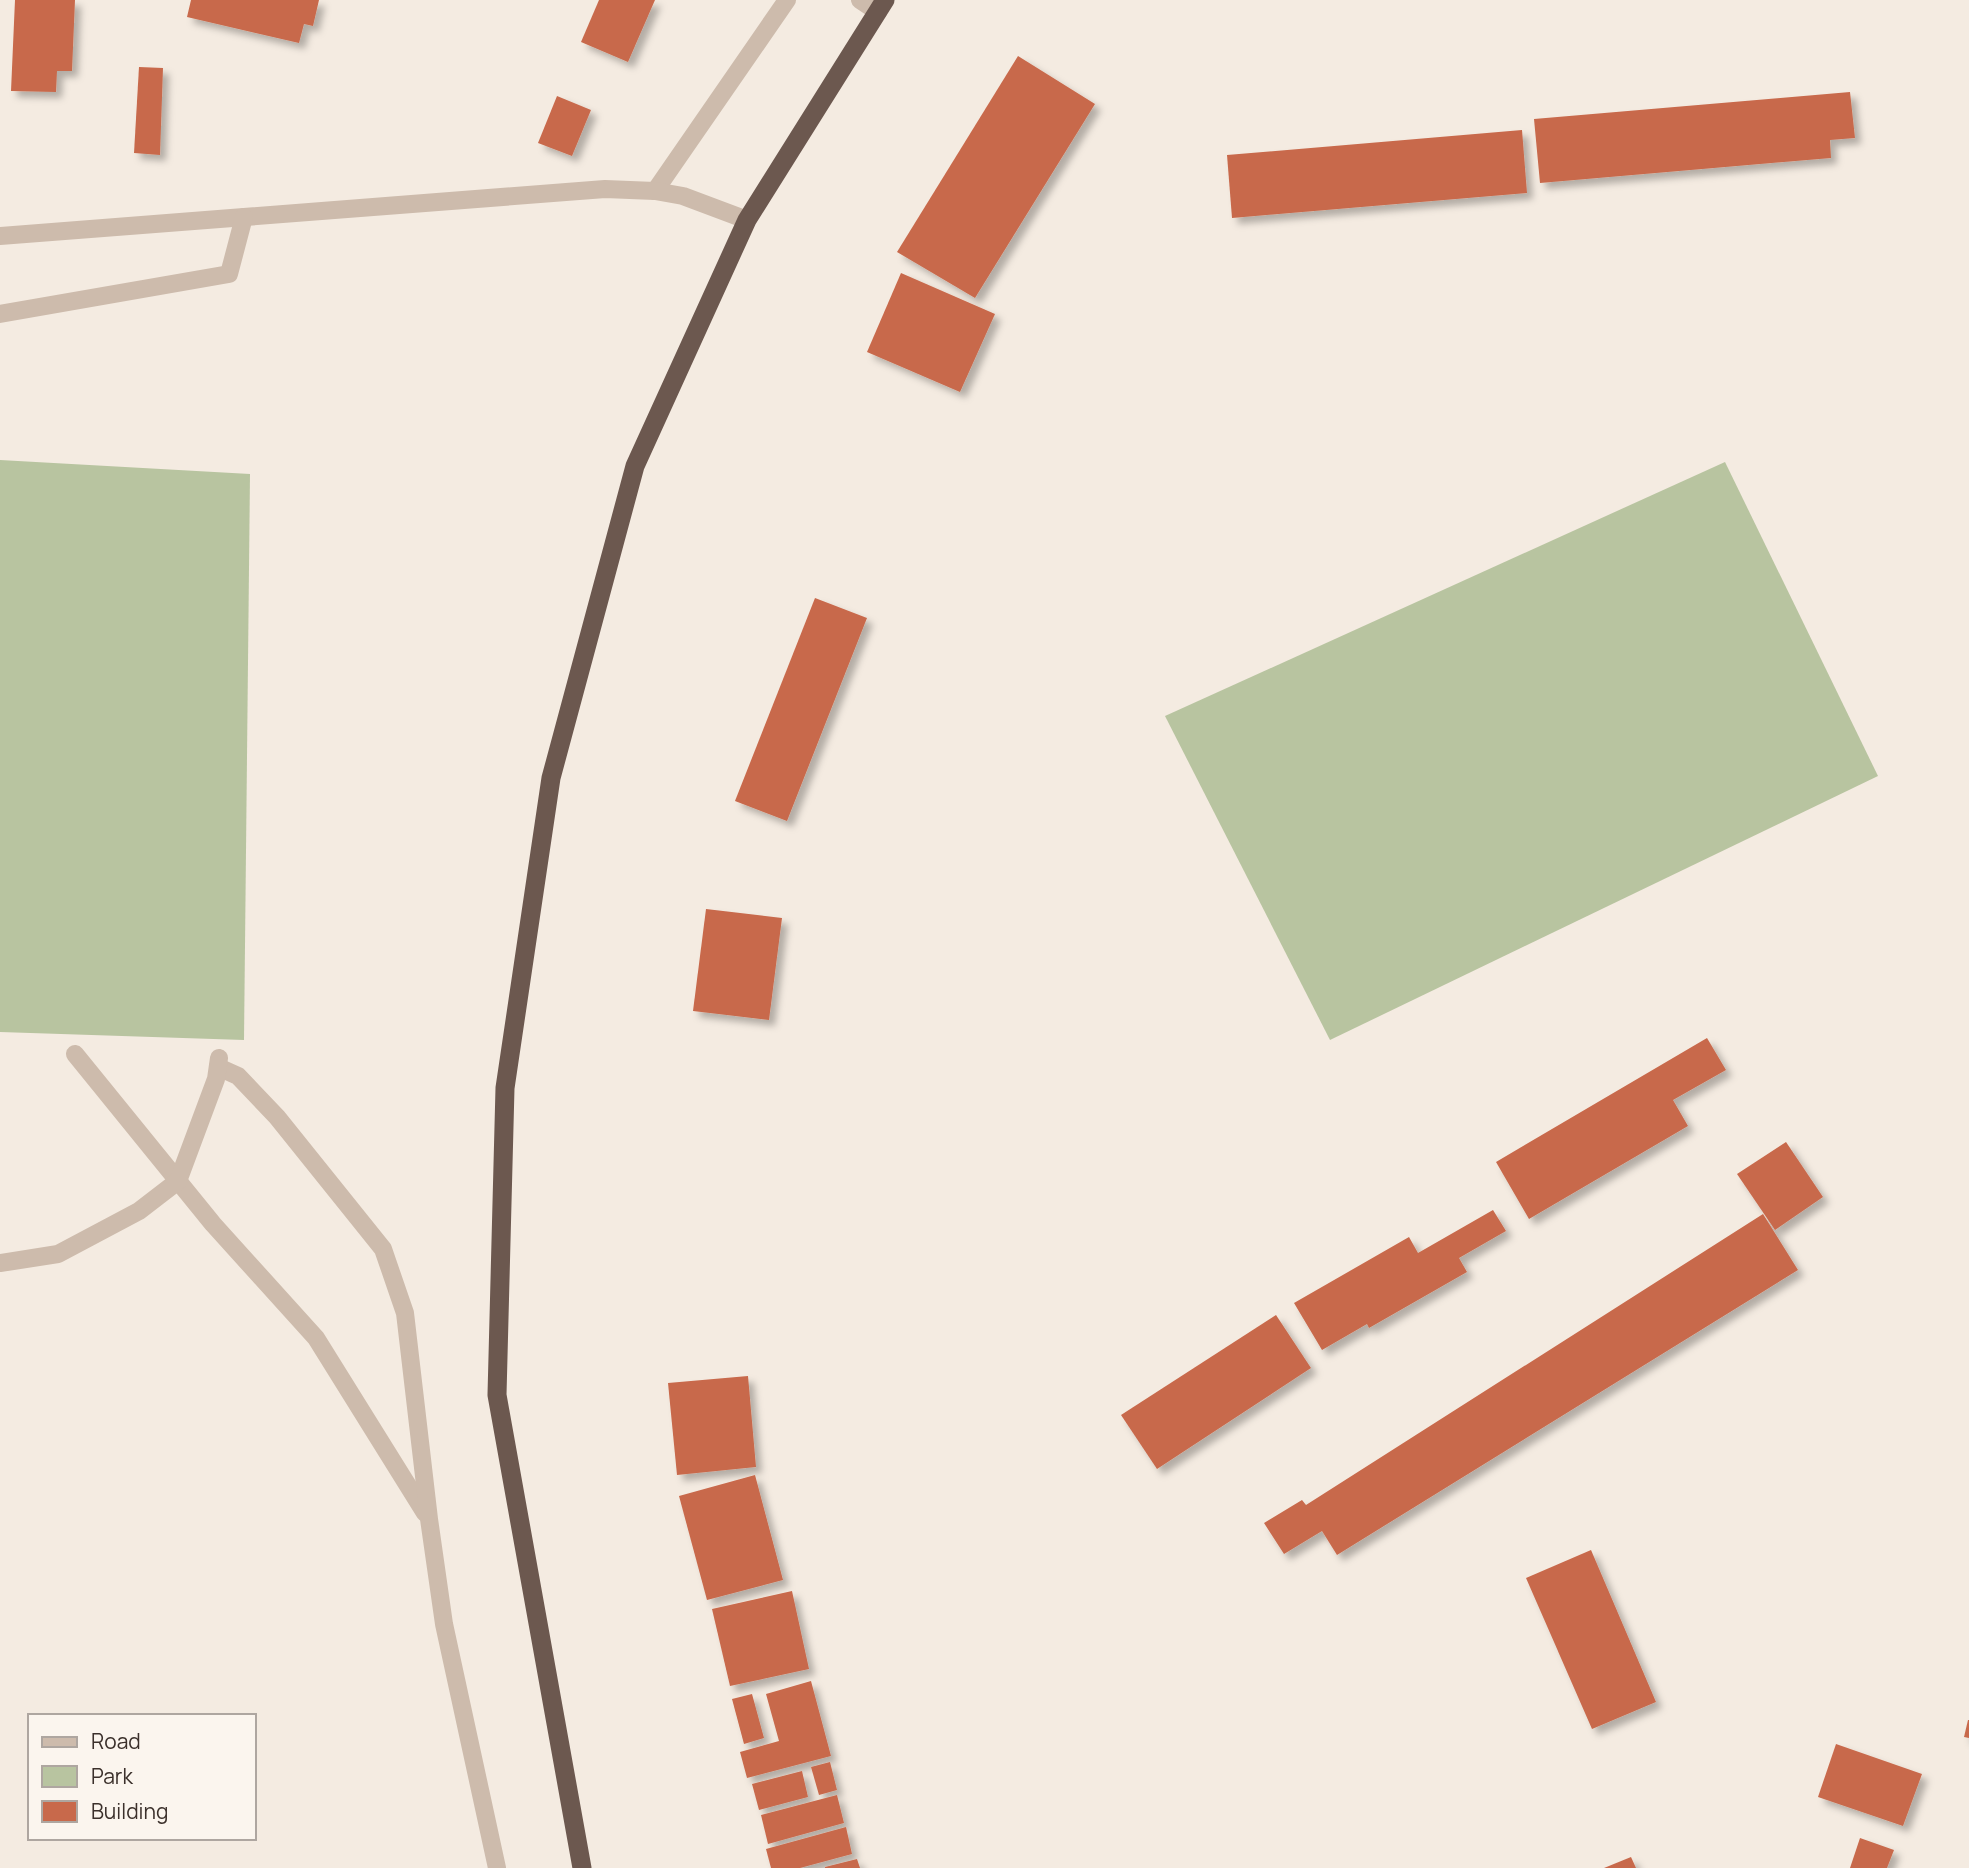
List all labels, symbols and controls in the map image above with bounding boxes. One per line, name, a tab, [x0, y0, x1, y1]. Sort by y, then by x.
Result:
legend	[28, 1714, 256, 1840]
text: Road	[91, 1727, 141, 1755]
text: Park	[91, 1762, 133, 1790]
text: Building	[91, 1797, 168, 1825]

